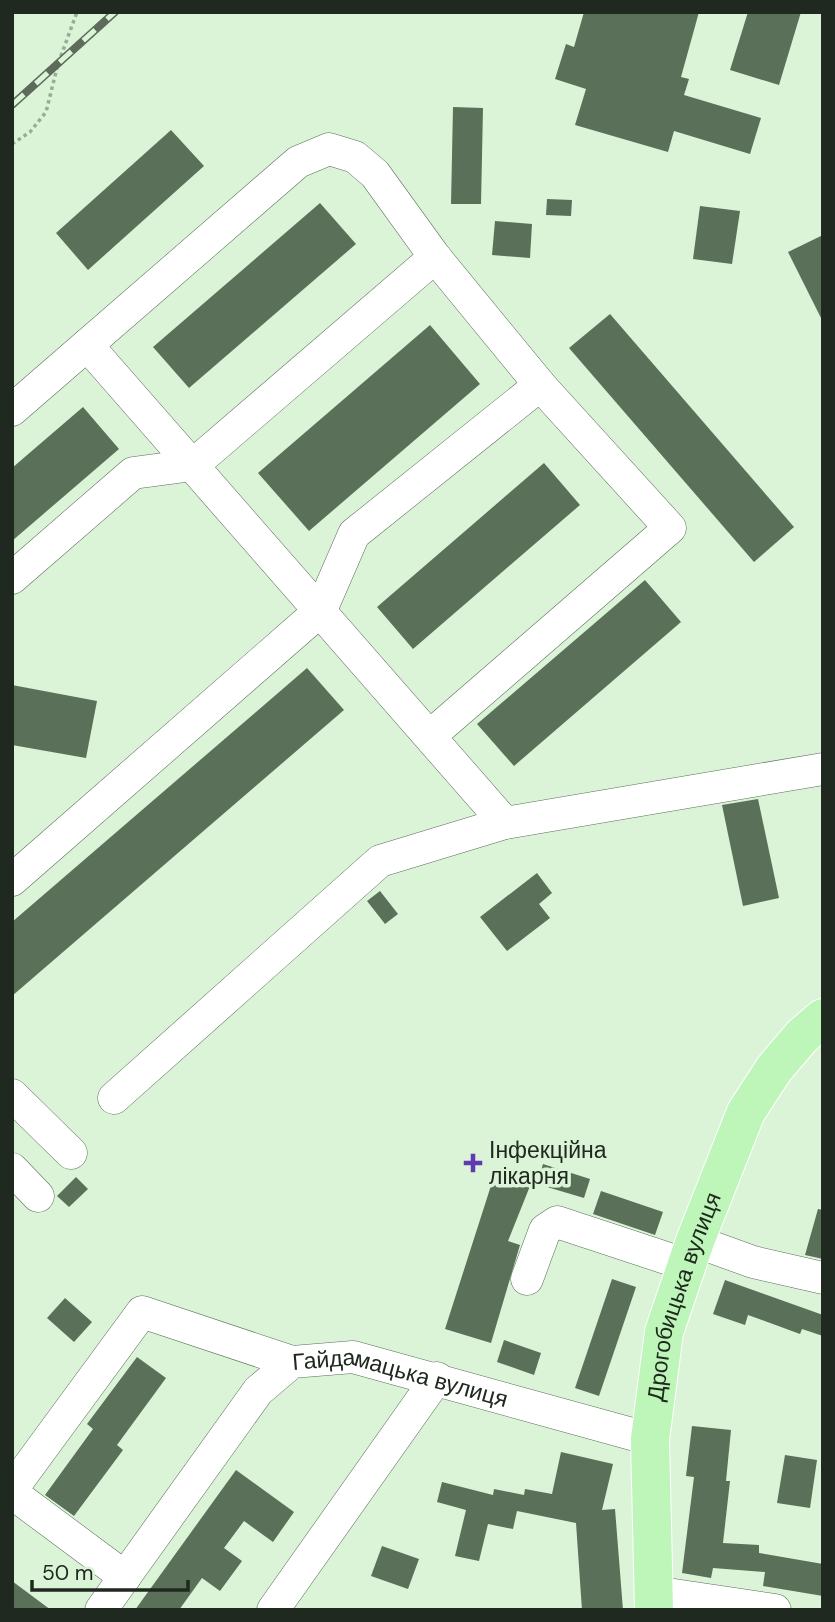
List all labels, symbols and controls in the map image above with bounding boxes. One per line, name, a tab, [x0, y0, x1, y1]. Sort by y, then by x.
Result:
place label: Інфекційна лікарня	[489, 1135, 607, 1191]
marker: Інфекційна лікарня	[463, 1153, 483, 1173]
street label: Дрогобицька вулиця	[640, 1188, 728, 1403]
street label: Гайдамацька вулиця	[291, 1342, 511, 1414]
scale bar	[32, 1548, 187, 1592]
text: 50 m	[42, 1559, 93, 1587]

